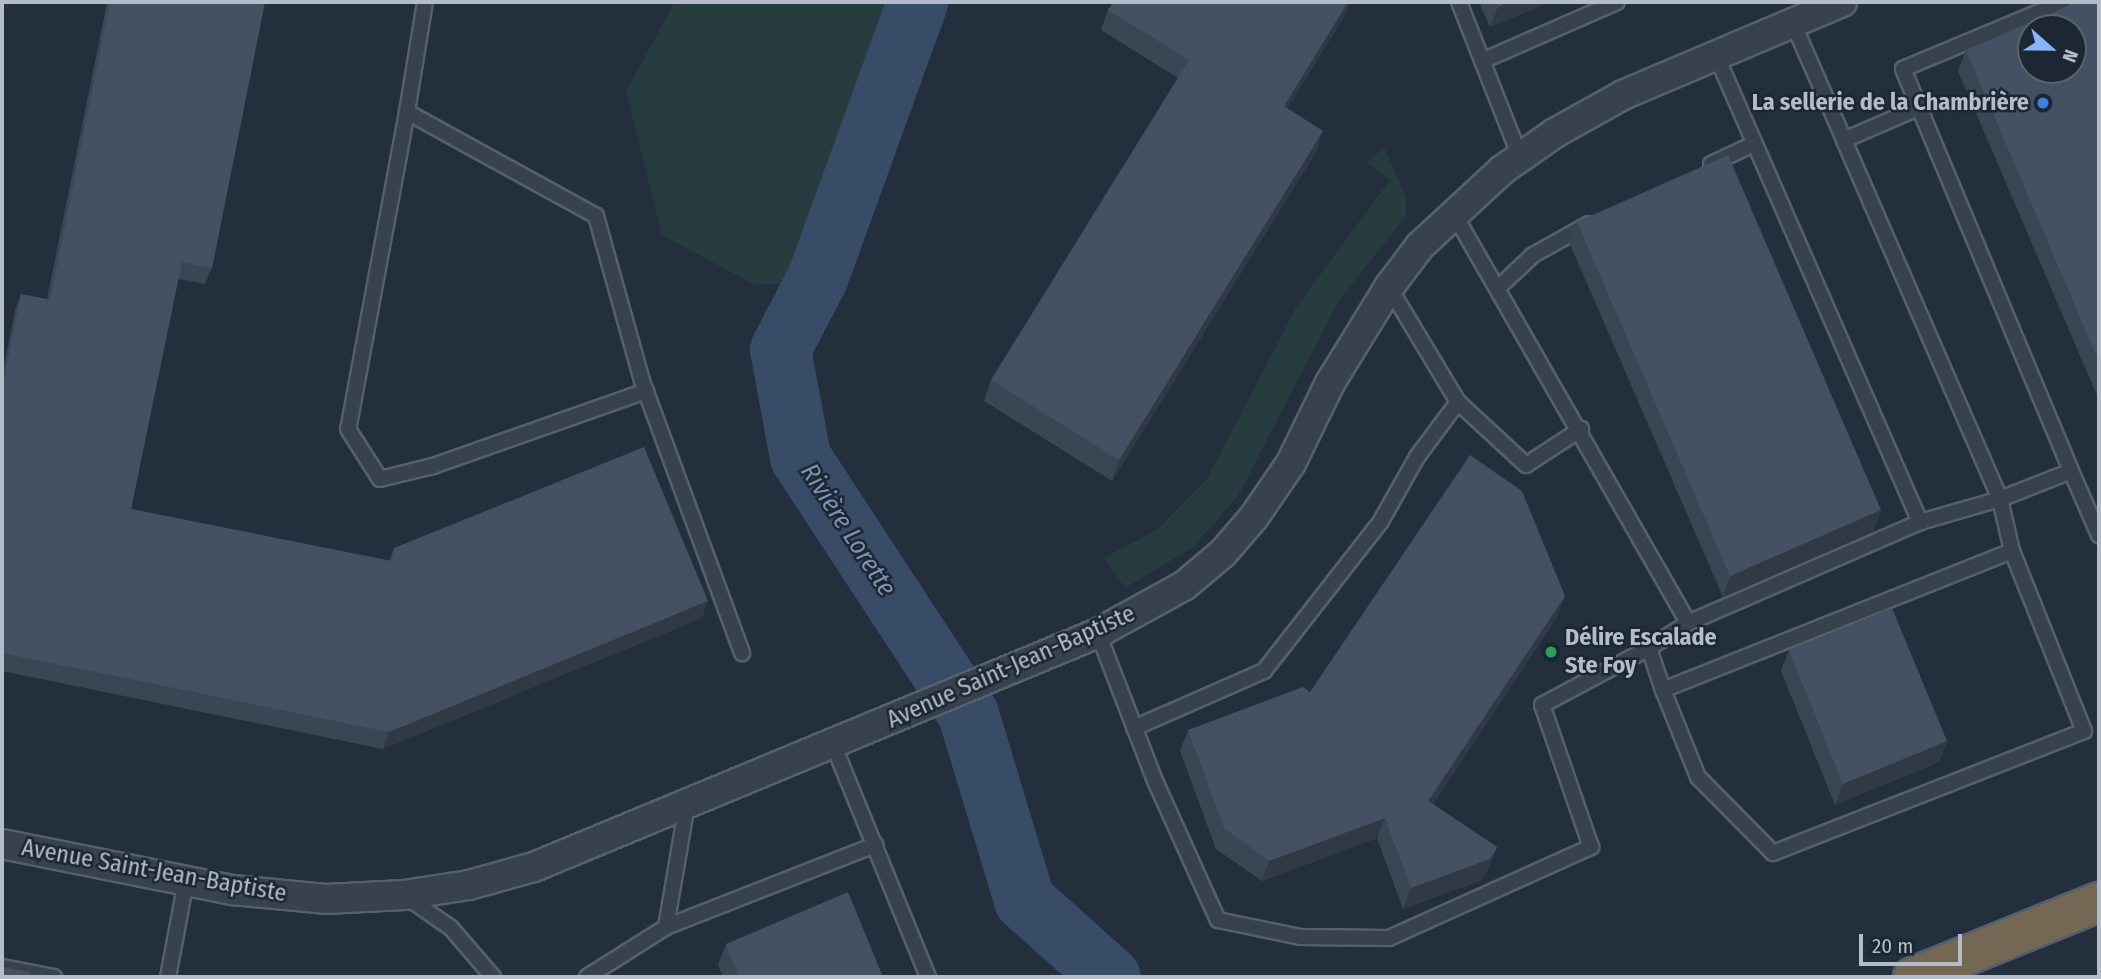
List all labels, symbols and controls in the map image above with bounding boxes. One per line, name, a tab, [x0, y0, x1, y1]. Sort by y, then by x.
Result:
north arrow	[2017, 14, 2087, 84]
text: N	[2057, 47, 2083, 65]
place label: La sellerie de la Chambrière	[1752, 89, 2029, 117]
marker: La sellerie de la Chambrière	[2035, 95, 2051, 111]
water label: Rivière Lorette	[794, 458, 902, 602]
street label: Avenue Saint-Jean-Baptiste	[883, 599, 1139, 735]
place label: Délire Escalade Ste Foy	[1565, 624, 1717, 680]
marker: Délire Escalade Ste Foy	[1543, 644, 1559, 660]
street label: Avenue Saint-Jean-Baptiste	[19, 834, 289, 908]
scale bar	[1863, 920, 1966, 964]
text: 20 m	[1872, 933, 1913, 959]

